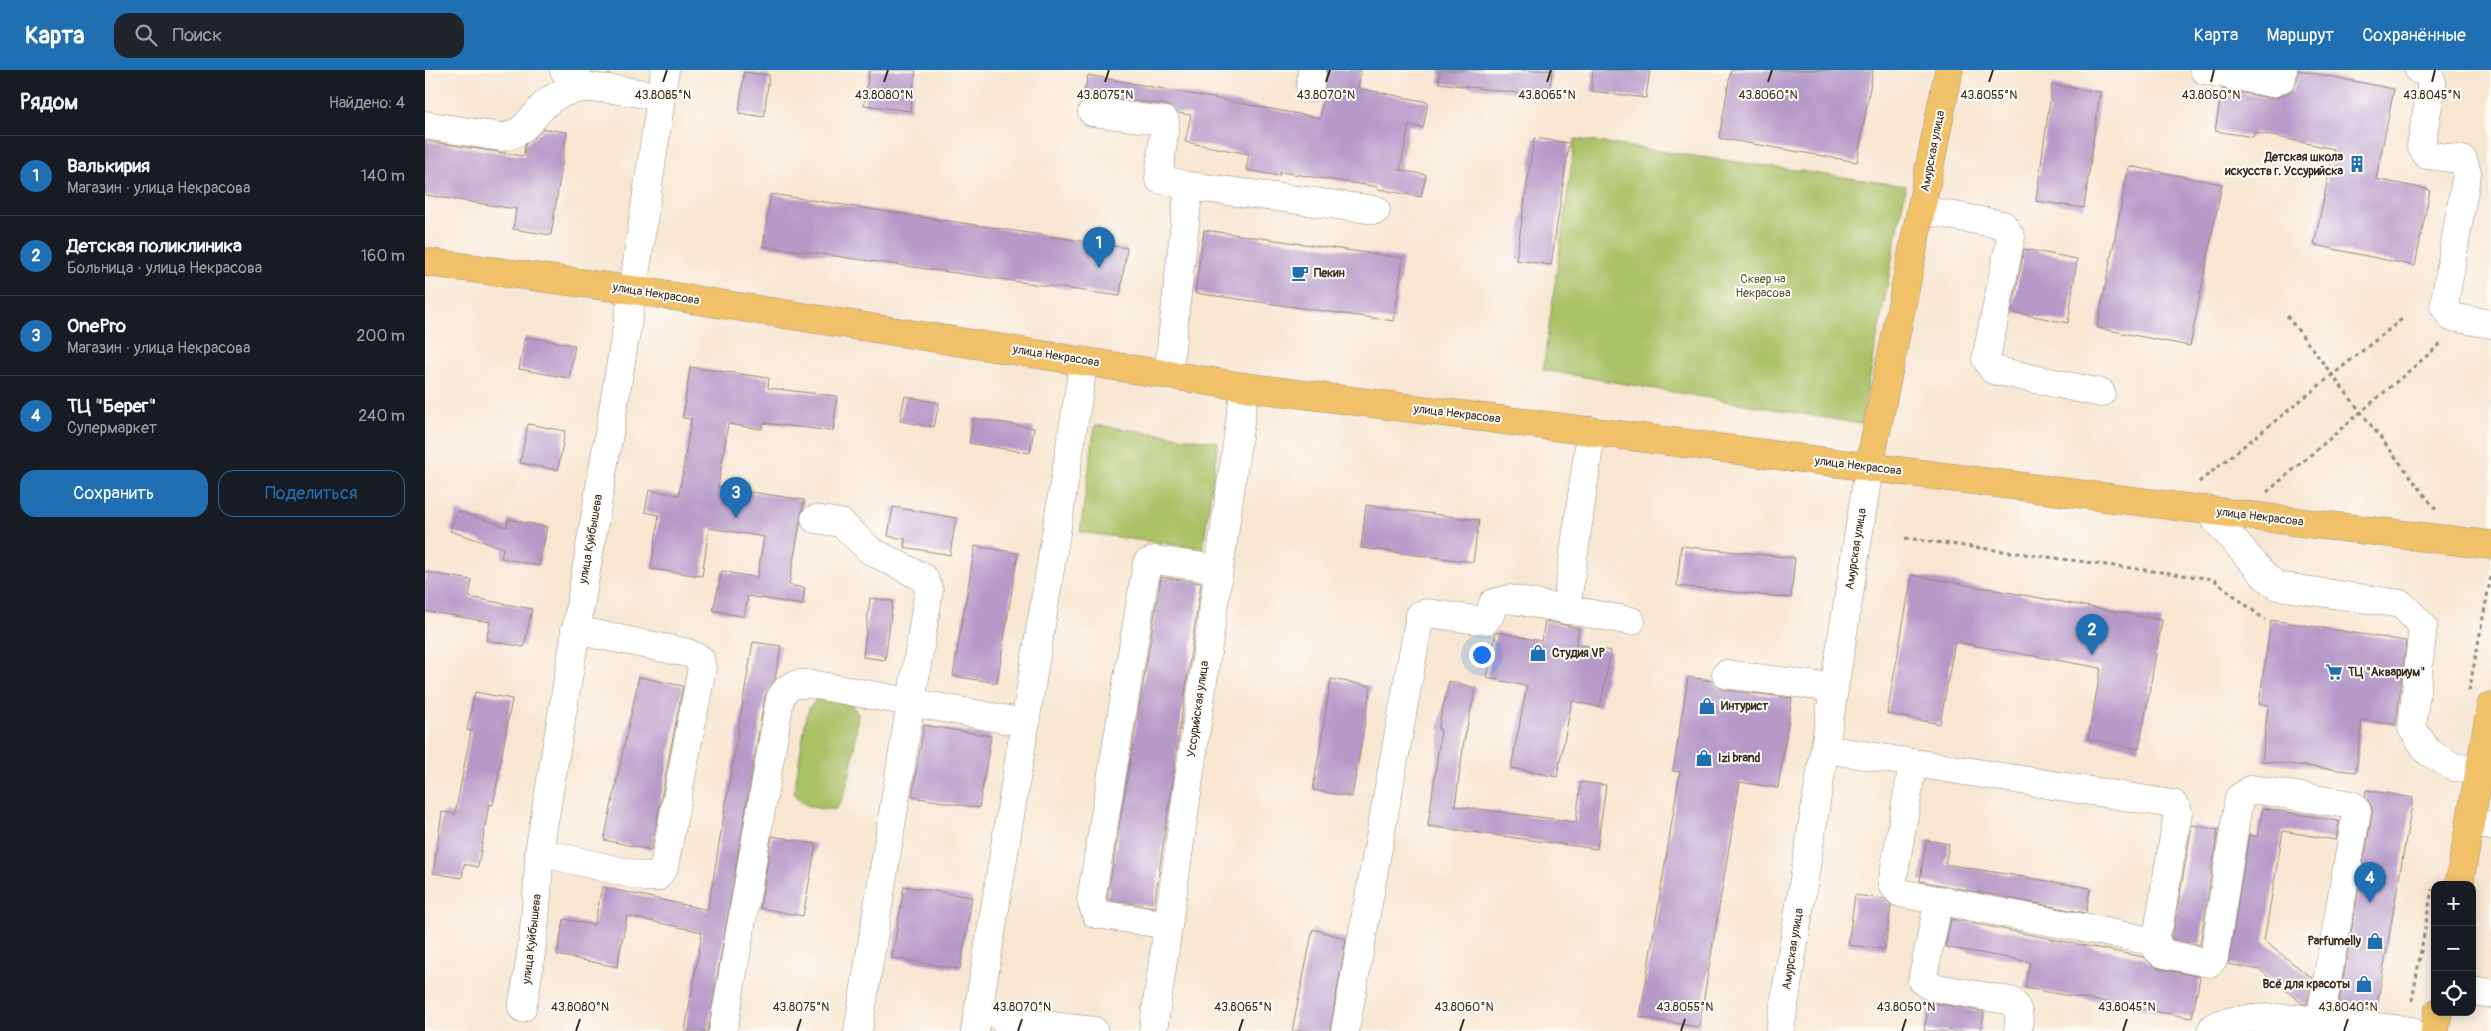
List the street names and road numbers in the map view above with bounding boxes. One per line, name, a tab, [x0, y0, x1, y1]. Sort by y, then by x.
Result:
street label: Амурская улица	[1918, 109, 1948, 193]
street label: улица Некрасова	[611, 280, 701, 308]
street label: улица Некрасова	[1011, 342, 1101, 370]
street label: улица Некрасова	[1412, 401, 1502, 427]
street label: улица Некрасова	[1813, 453, 1903, 479]
street label: улица Куйбышева	[576, 493, 606, 586]
street label: улица Некрасова	[2215, 504, 2305, 530]
street label: Амурская улица	[1842, 507, 1870, 591]
street label: Уссурийская улица	[1184, 659, 1212, 758]
street label: улица Куйбышева	[519, 893, 545, 986]
street label: Амурская улица	[1779, 907, 1807, 991]

